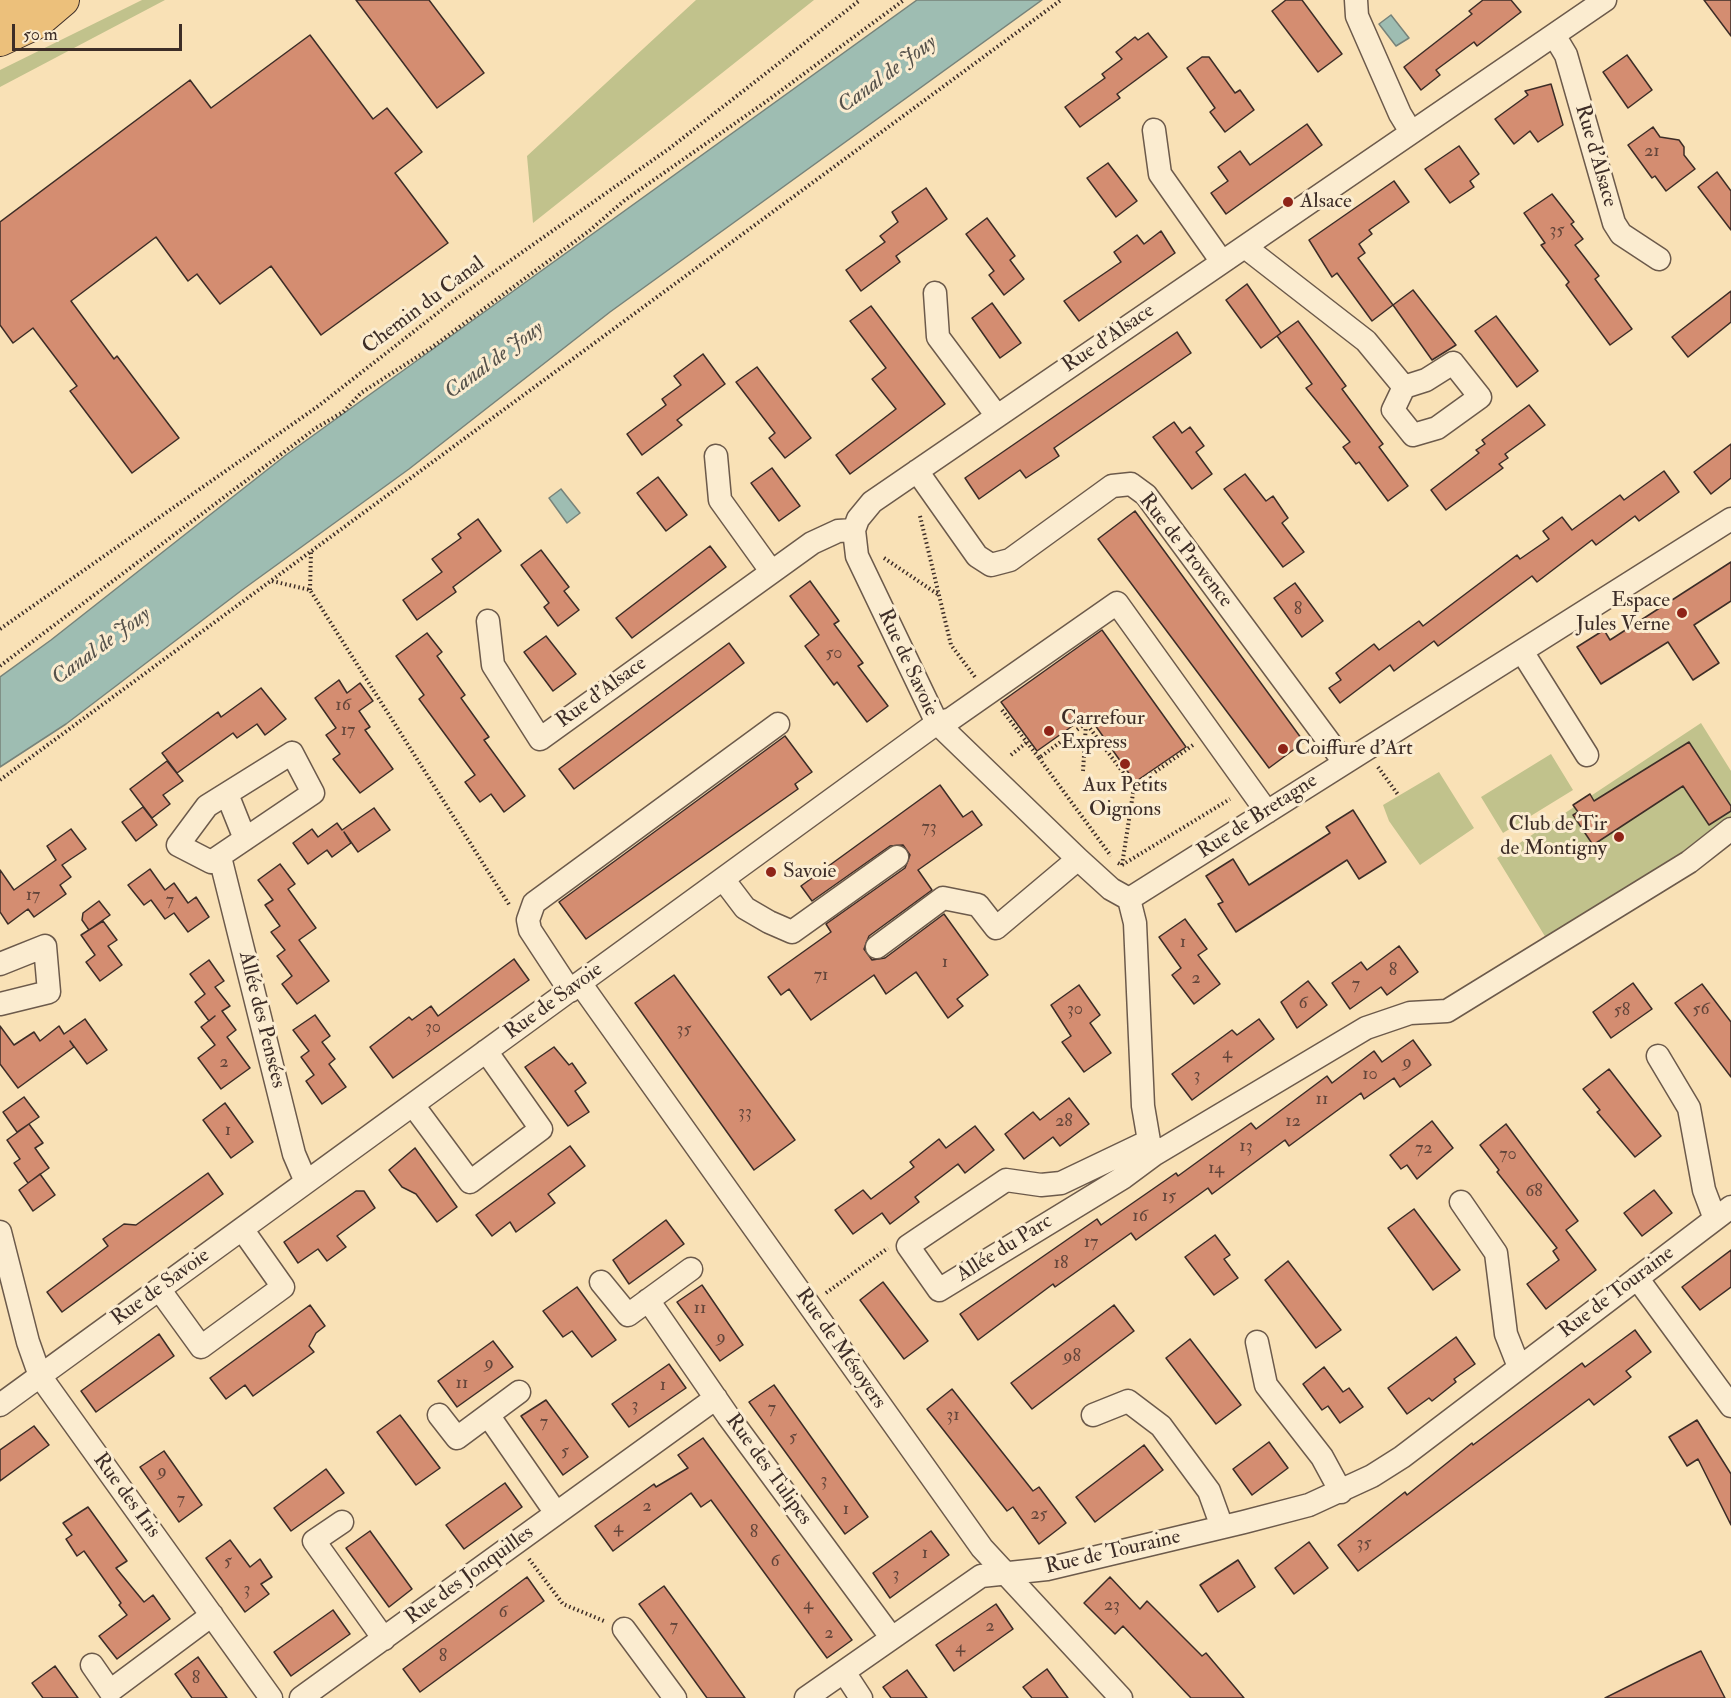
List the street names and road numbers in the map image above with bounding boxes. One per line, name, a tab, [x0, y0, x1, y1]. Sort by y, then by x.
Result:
street label: Rue d'Alsace	[1568, 102, 1622, 210]
street label: Chemin du Canal	[358, 252, 490, 360]
street label: Rue d'Alsace	[1058, 299, 1160, 379]
street label: Rue de Provence	[1133, 489, 1237, 613]
street label: Rue de Savoie	[871, 605, 943, 721]
street label: Rue d'Alsace	[552, 652, 652, 734]
street label: Rue de Bretagne	[1193, 769, 1323, 865]
street label: Allée des Pensées	[232, 949, 290, 1091]
street label: Rue de Savoie	[500, 958, 608, 1046]
street label: Allée du Parc	[952, 1210, 1058, 1288]
street label: Rue de Touraine	[1554, 1241, 1680, 1345]
street label: Rue de Savoie	[107, 1244, 215, 1332]
street label: Rue de Mésoyers	[789, 1284, 891, 1414]
street label: Rue des Tulipes	[719, 1409, 817, 1531]
street label: Rue des Iris	[87, 1449, 165, 1543]
street label: Rue des Jonquilles	[401, 1521, 539, 1631]
street label: Rue de Touraine	[1043, 1525, 1183, 1581]

